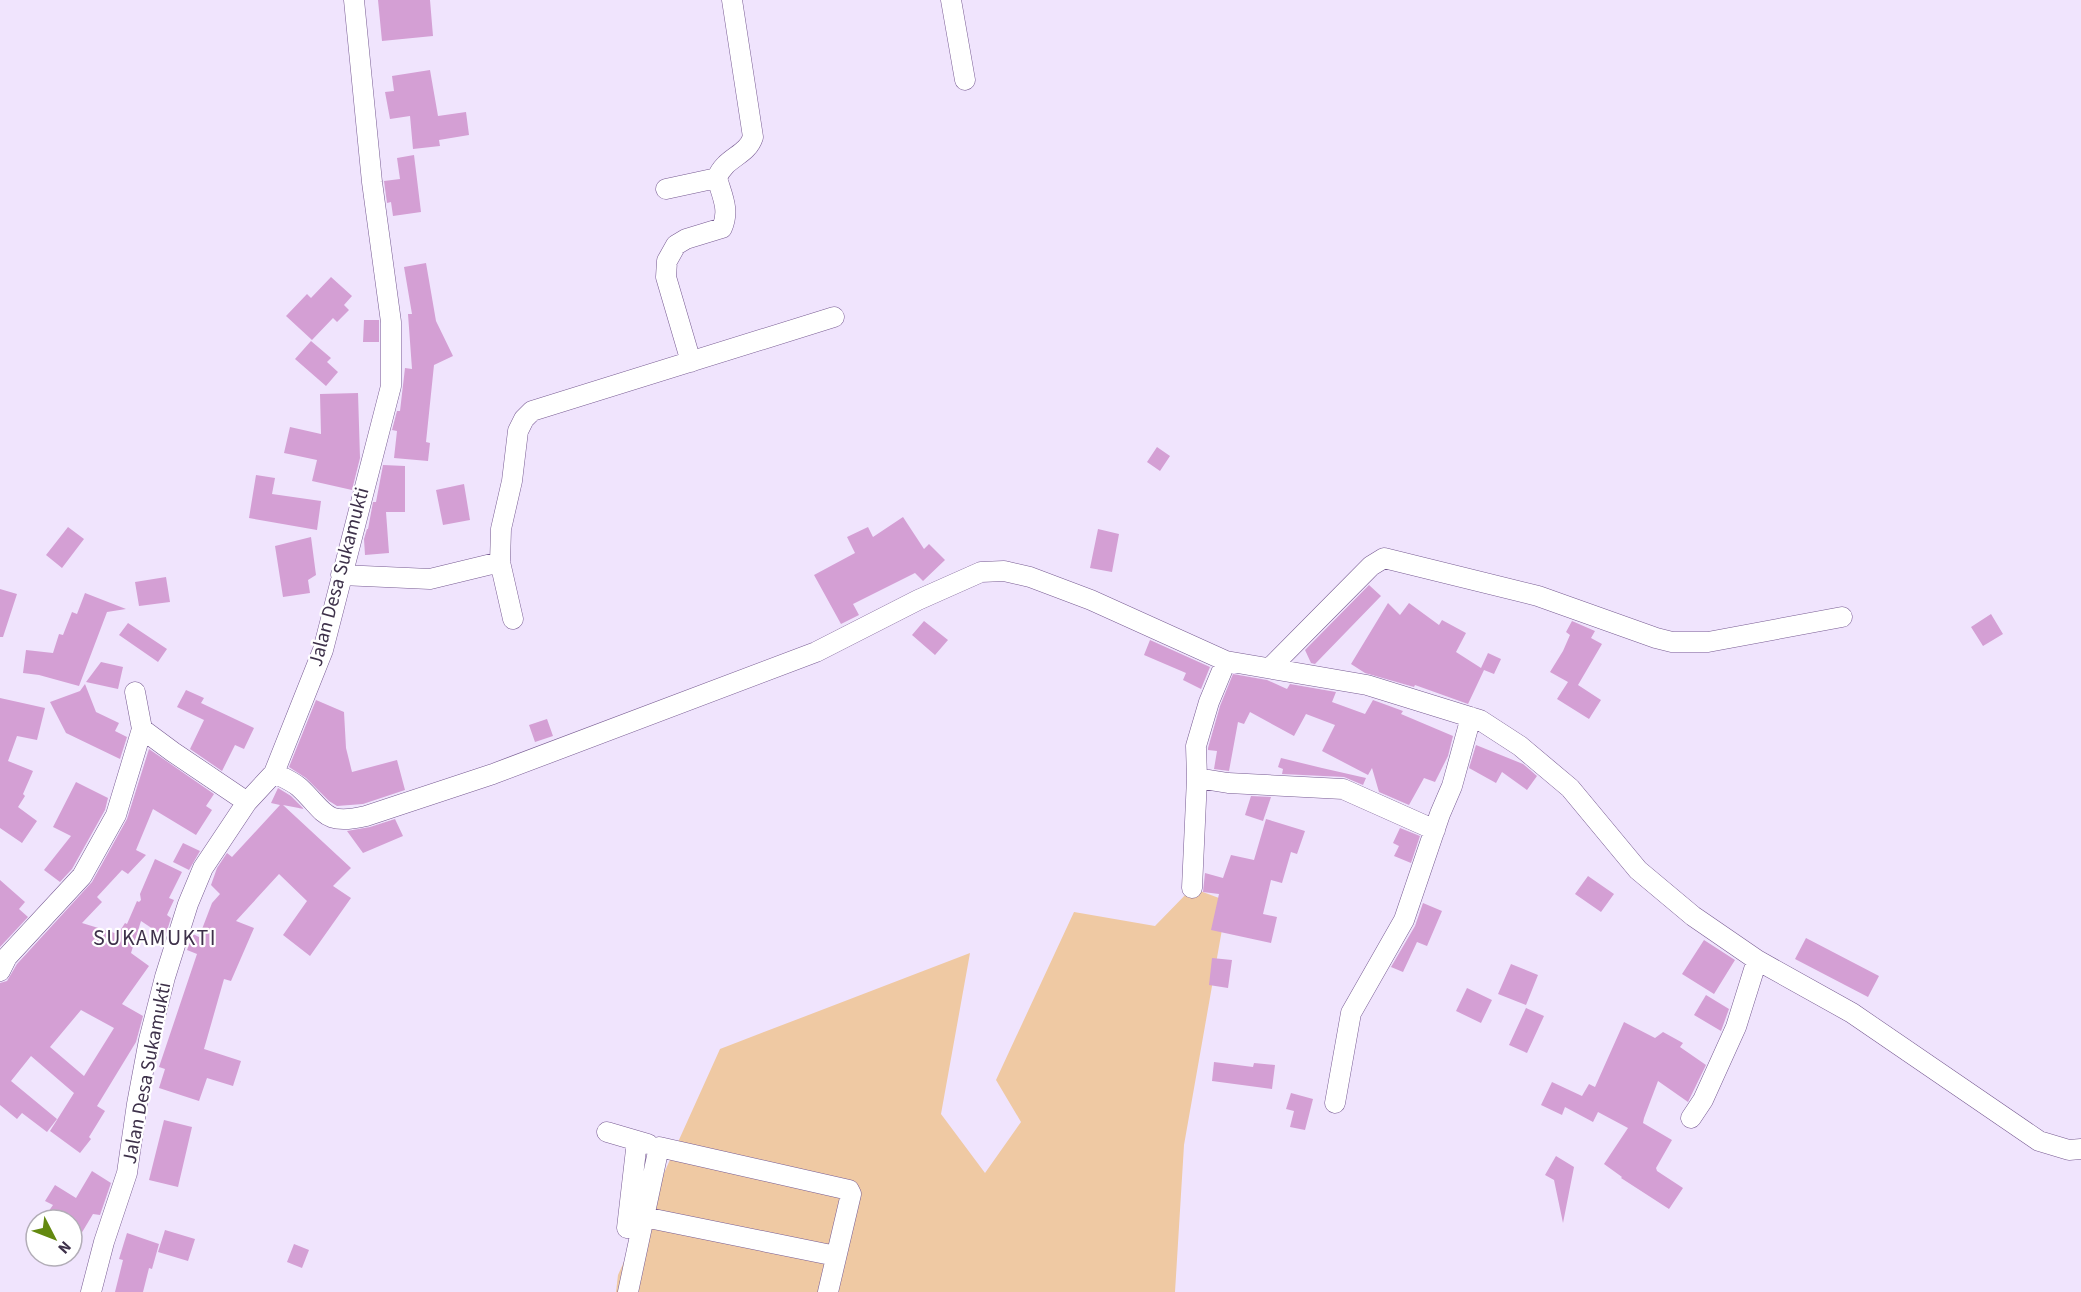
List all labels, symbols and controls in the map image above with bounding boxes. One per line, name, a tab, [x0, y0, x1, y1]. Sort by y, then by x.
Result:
street label: Jalan Desa Sukamukti	[302, 484, 376, 670]
district label: SUKAMUKTI	[93, 922, 217, 954]
street label: Jalan Desa Sukamukti	[116, 980, 178, 1166]
north arrow	[24, 1208, 84, 1268]
text: N	[53, 1236, 76, 1259]

